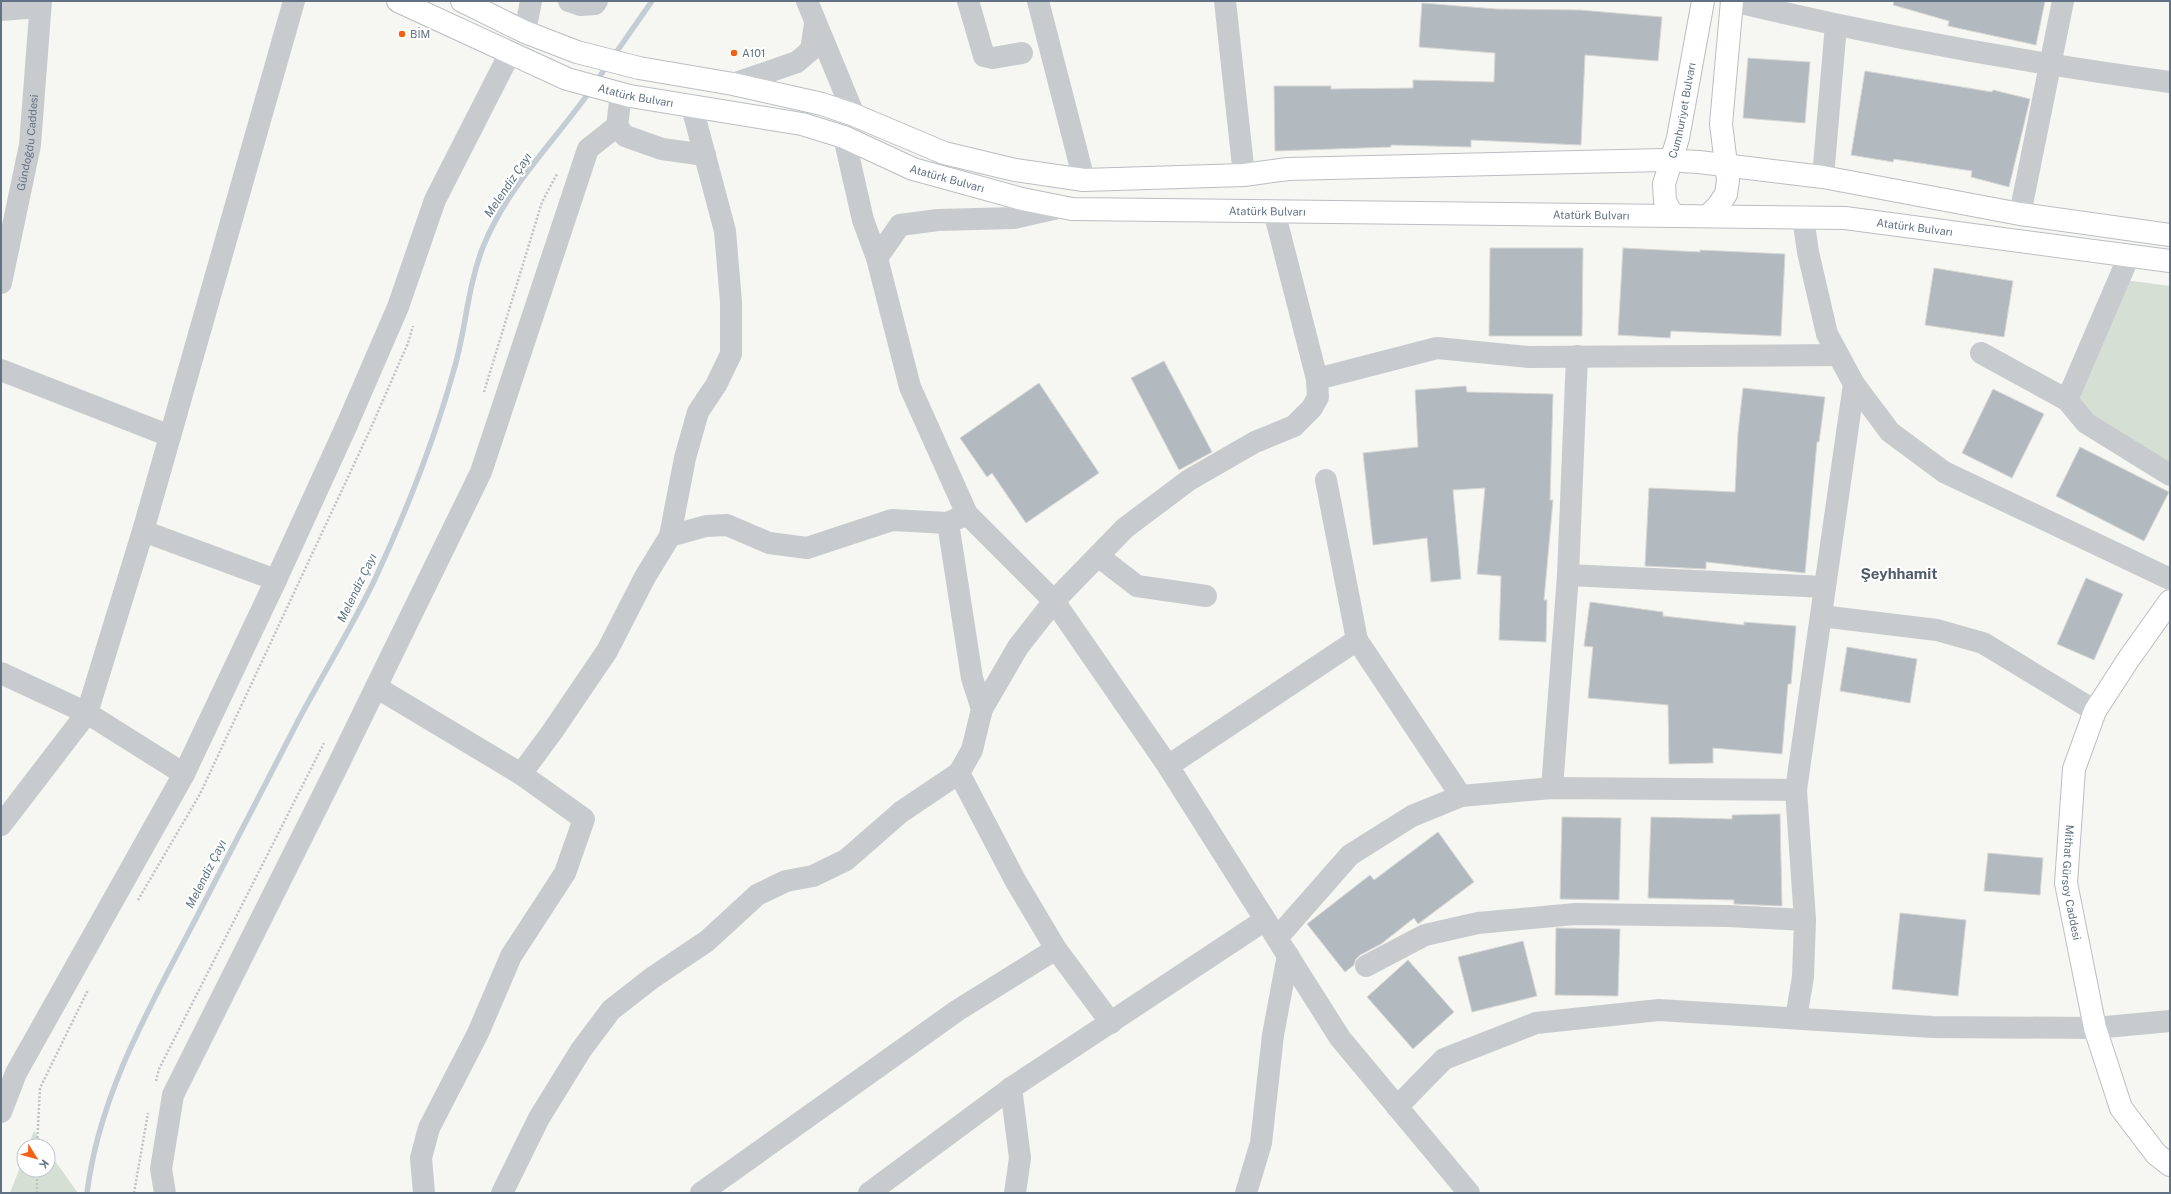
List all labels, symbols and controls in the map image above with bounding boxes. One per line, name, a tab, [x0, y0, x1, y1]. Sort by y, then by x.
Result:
place label: BİM	[410, 27, 430, 40]
marker: BİM	[397, 29, 407, 39]
place label: A101	[742, 47, 766, 59]
marker: A101	[729, 48, 739, 58]
street label: Cumhuriyet Bulvarı	[1666, 62, 1698, 160]
street label: Atatürk Bulvarı	[597, 82, 674, 109]
street label: Gündoğdu Caddesi	[15, 94, 40, 192]
water label: Melendiz Çayı	[481, 150, 535, 220]
street label: Atatürk Bulvarı	[908, 162, 986, 194]
street label: Atatürk Bulvarı	[1229, 205, 1306, 218]
street label: Atatürk Bulvarı	[1553, 209, 1630, 221]
street label: Atatürk Bulvarı	[1876, 216, 1953, 238]
water label: Melendiz Çayı	[334, 551, 380, 625]
district label: Şeyhhamit	[1860, 565, 1938, 582]
street label: Mithat Gürsoy Caddesi	[2060, 824, 2083, 941]
water label: Melendiz Çayı	[183, 837, 229, 910]
north arrow	[16, 1138, 56, 1178]
text: K	[37, 1157, 51, 1171]

